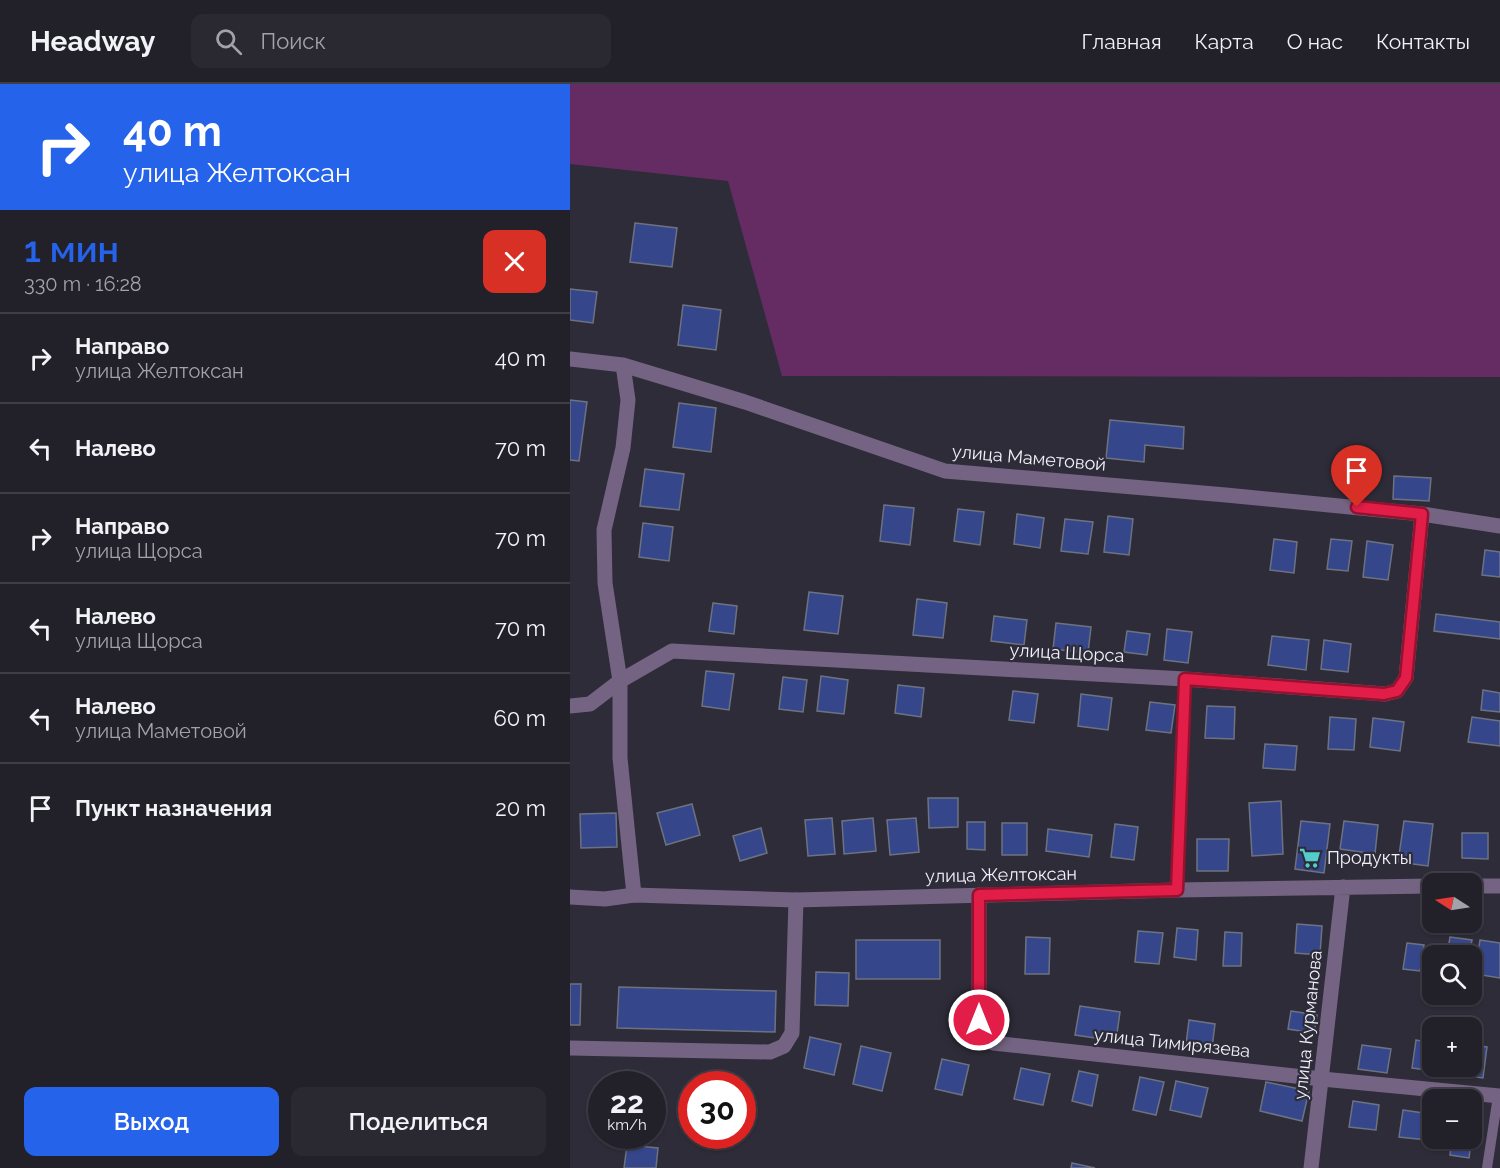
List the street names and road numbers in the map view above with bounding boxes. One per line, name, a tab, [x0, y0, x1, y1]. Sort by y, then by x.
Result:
street label: улица Маметовой	[951, 440, 1107, 475]
street label: улица Щорса	[1009, 639, 1125, 666]
street label: улица Желтоксан	[925, 863, 1077, 886]
street label: улица Курманова	[1289, 949, 1326, 1101]
street label: улица Тимирязева	[1093, 1024, 1251, 1061]

